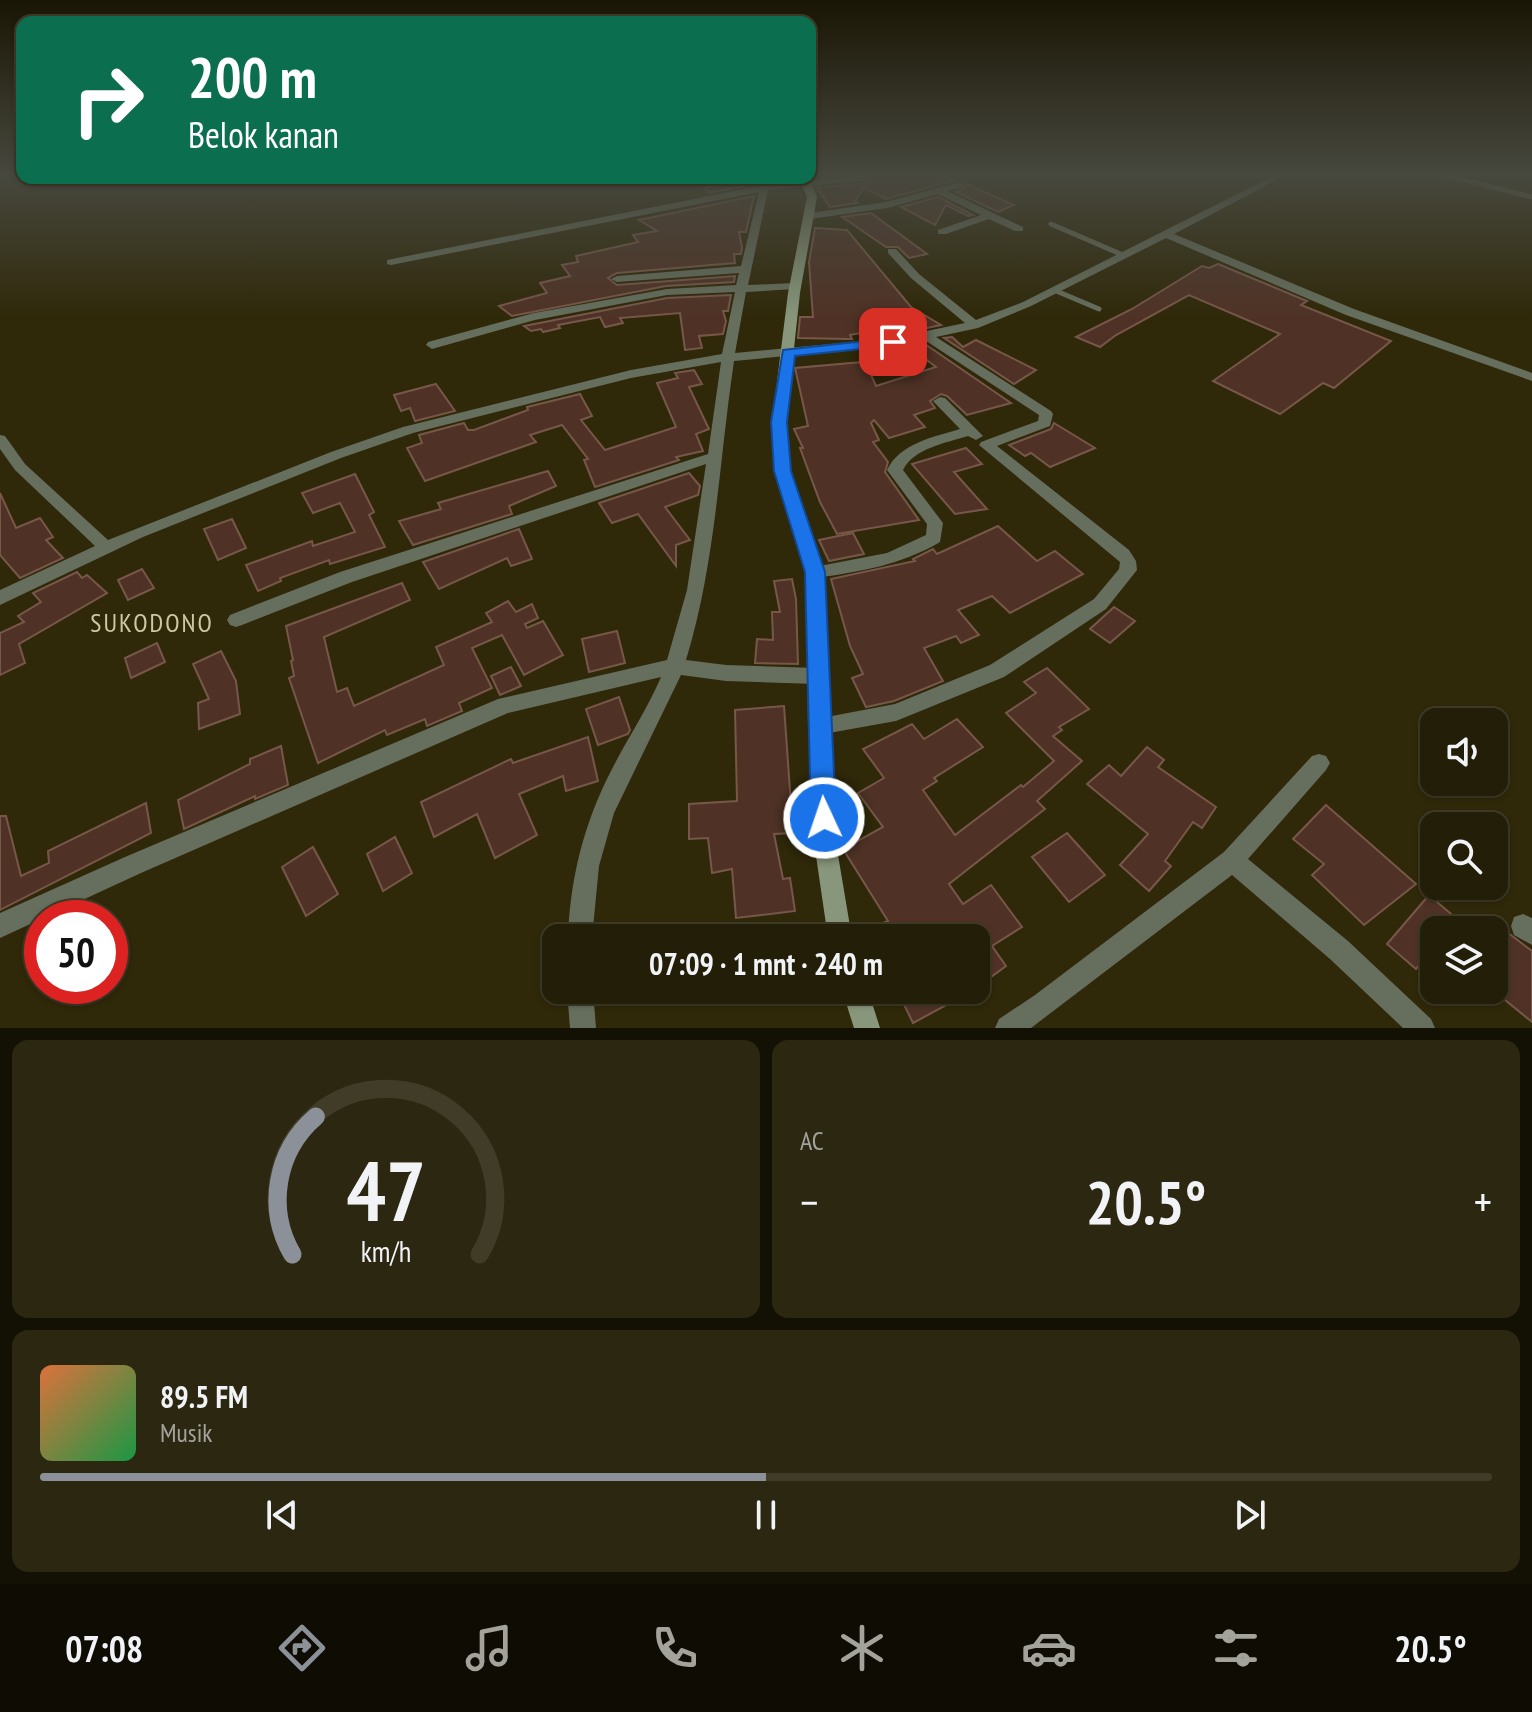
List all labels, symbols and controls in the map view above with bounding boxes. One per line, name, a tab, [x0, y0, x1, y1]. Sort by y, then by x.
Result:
text: 200 m	[188, 41, 317, 113]
icon: right	[56, 48, 160, 152]
text: Belok kanan	[188, 111, 339, 158]
pin	[859, 308, 927, 376]
icon: arrive	[871, 320, 915, 364]
district label: SUKODONO	[90, 606, 214, 639]
map controls	[1420, 708, 1508, 1004]
button: sound	[1420, 708, 1508, 796]
position arrow	[782, 776, 866, 860]
button: search	[1420, 812, 1508, 900]
speed limit sign: 50	[24, 900, 128, 1004]
button: layers	[1420, 916, 1508, 1004]
text: 07:09 · 1 mnt · 240 m	[649, 944, 883, 983]
text: AC	[800, 1124, 824, 1157]
text: 47	[346, 1136, 426, 1244]
text: 20.5°	[1086, 1163, 1206, 1241]
text: −	[800, 1173, 818, 1230]
text: +	[1474, 1173, 1492, 1230]
text: km/h	[361, 1233, 411, 1270]
text: 89.5 FM	[160, 1377, 248, 1416]
text: Musik	[160, 1416, 212, 1449]
icon: previous	[260, 1493, 304, 1537]
icon: pause	[744, 1493, 788, 1537]
icon: next	[1228, 1493, 1272, 1537]
icon: directions	[274, 1620, 330, 1676]
icon: music	[461, 1620, 517, 1676]
icon: phone	[647, 1620, 703, 1676]
icon: climate	[834, 1620, 890, 1676]
icon: car	[1021, 1620, 1077, 1676]
icon: filters	[1208, 1620, 1264, 1676]
text: 07:08	[65, 1625, 143, 1672]
text: 20.5°	[1394, 1625, 1467, 1672]

